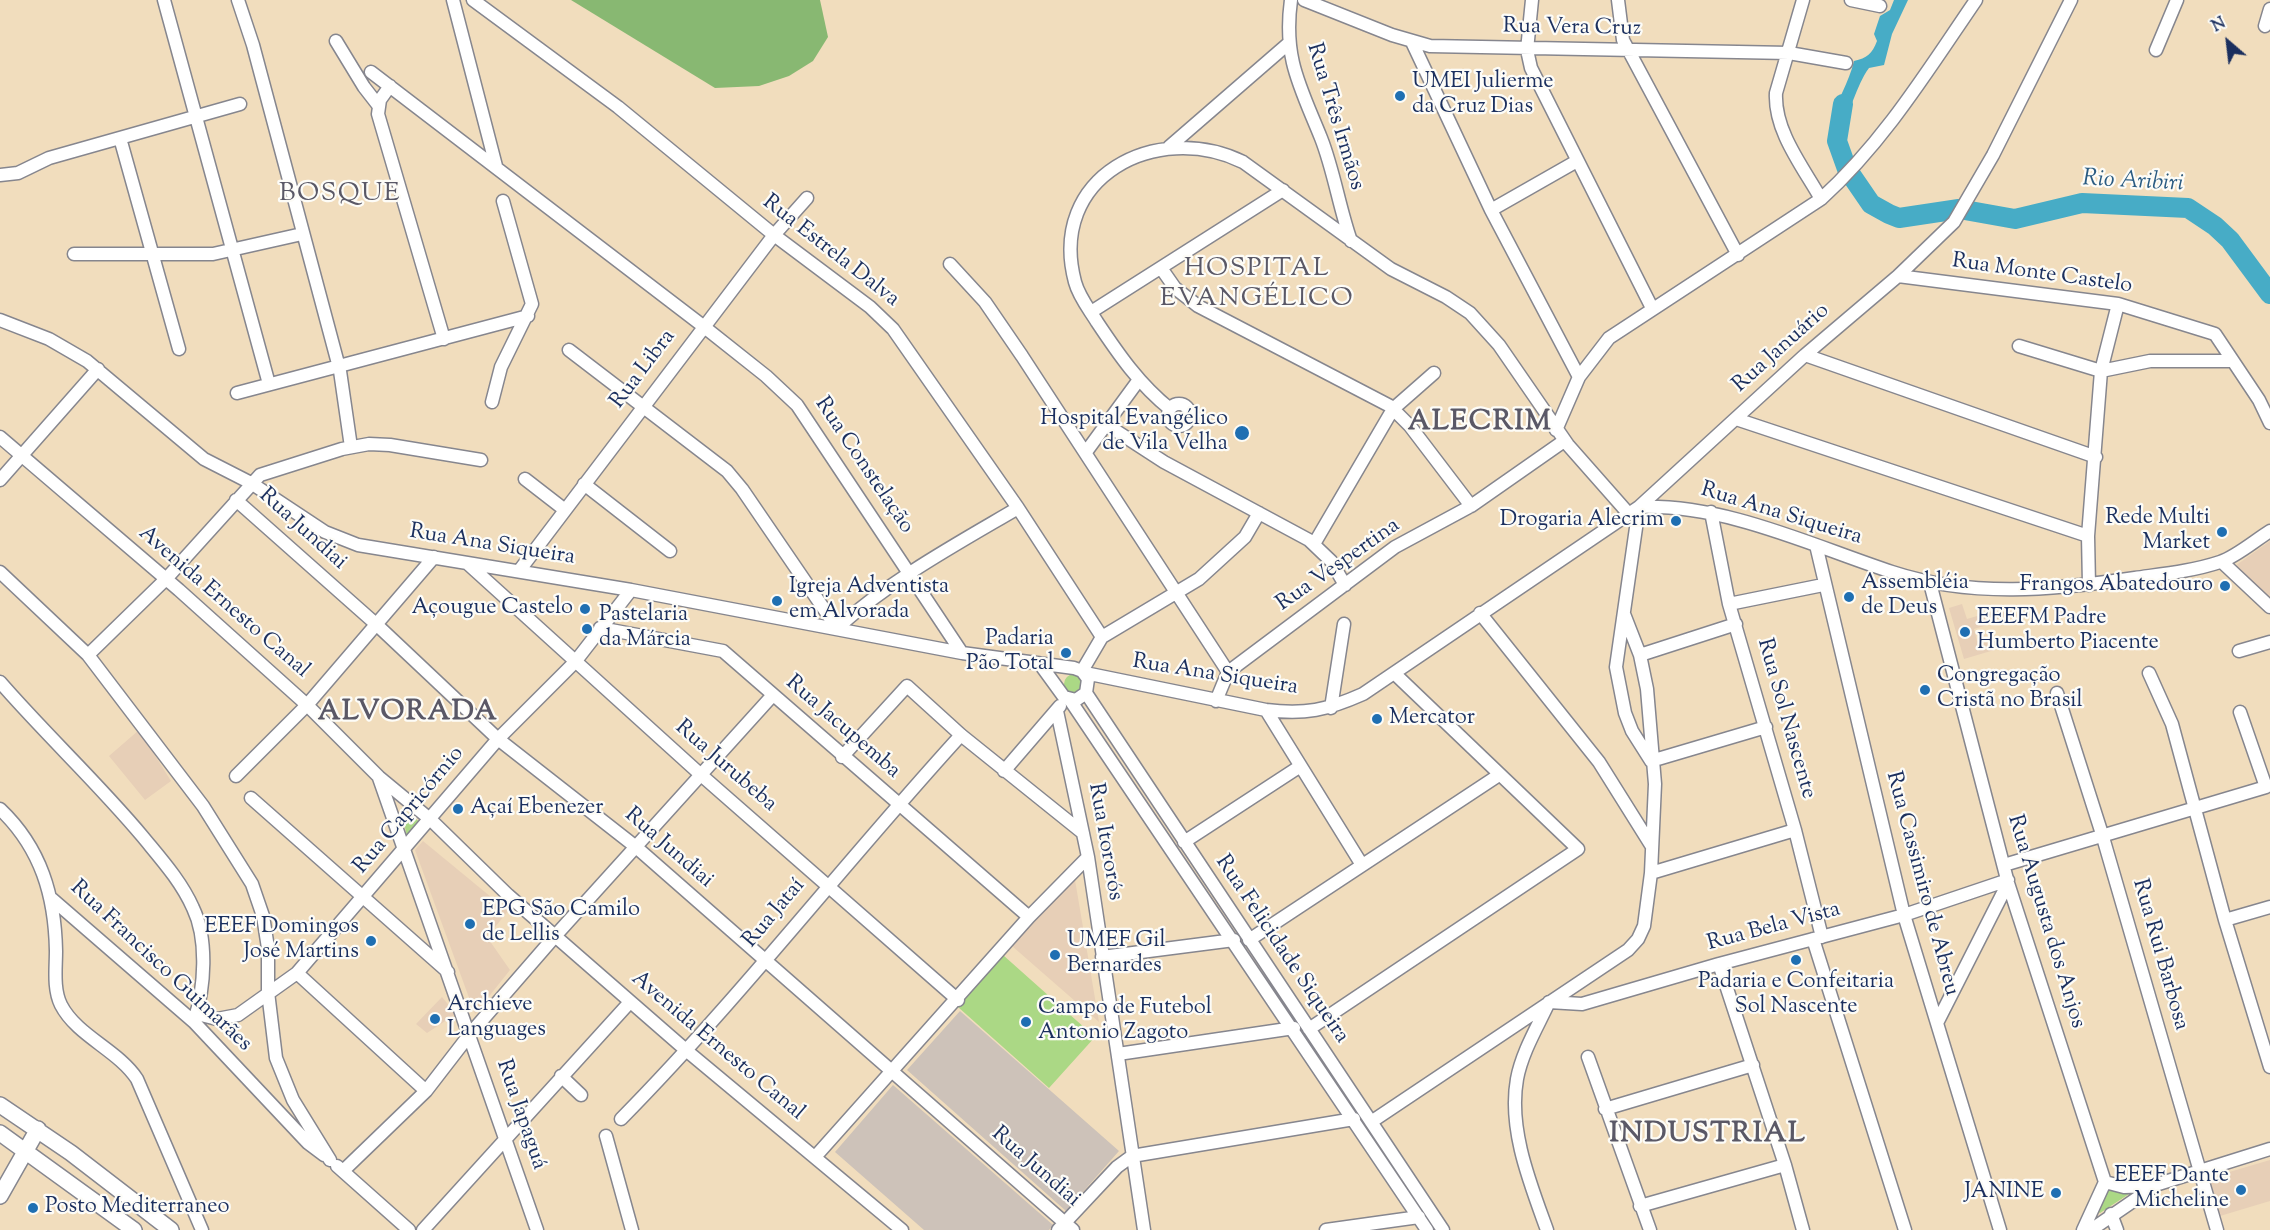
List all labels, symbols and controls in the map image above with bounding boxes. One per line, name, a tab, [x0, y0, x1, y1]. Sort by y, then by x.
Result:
north arrow	[2198, 12, 2258, 72]
text: N	[2208, 13, 2230, 39]
street label: Rua Vera Cruz	[1503, 15, 1641, 43]
street label: Rua Três Irmãos	[1299, 40, 1369, 194]
place label: UMEI Julierme da Cruz Dias	[1412, 70, 1553, 122]
marker: UMEI Julierme da Cruz Dias	[1393, 89, 1407, 103]
water label: Rio Aribiri	[2082, 166, 2184, 200]
district label: BOSQUE	[279, 180, 401, 212]
street label: Rua Estrela Dalva	[756, 190, 904, 314]
street label: Rua Monte Castelo	[1950, 249, 2134, 301]
district label: HOSPITAL EVANGÉLICO	[1160, 255, 1354, 316]
street label: Rua Januário	[1728, 299, 1836, 399]
street label: Rua Libra	[606, 325, 682, 415]
street label: Rua Constelação	[808, 393, 918, 539]
place label: Hospital Evangélico de Vila Velha	[1040, 407, 1228, 458]
district label: ALECRIM	[1408, 407, 1552, 441]
marker: Hospital Evangélico de Vila Velha	[1233, 424, 1251, 442]
street label: Rua Ana Siqueira	[1697, 478, 1865, 552]
street label: Rua Jundiai	[252, 484, 352, 576]
place label: Rede Multi Market	[2105, 506, 2210, 558]
place label: Drogaria Alecrim	[1500, 508, 1664, 534]
street label: Rua Vespertina	[1272, 514, 1406, 618]
marker: Drogaria Alecrim	[1669, 514, 1683, 528]
street label: Rua Ana Siqueira	[407, 520, 577, 572]
street label: Avenida Ernesto Canal	[132, 521, 314, 685]
marker: Rede Multi Market	[2215, 525, 2229, 539]
place label: Assembléia de Deus	[1861, 571, 1969, 622]
place label: Frangos Abatedouro	[2019, 573, 2213, 599]
place label: Igreja Adventista em Alvorada	[789, 575, 949, 626]
marker: Frangos Abatedouro	[2218, 579, 2232, 593]
marker: Assembléia de Deus	[1842, 590, 1856, 604]
marker: Igreja Adventista em Alvorada	[770, 594, 784, 608]
place label: Açougue Castelo	[411, 596, 573, 622]
marker: Açougue Castelo	[578, 602, 592, 616]
place label: Pastelaria da Márcia	[599, 603, 691, 654]
place label: EEEFM Padre Humberto Piacente	[1977, 606, 2159, 658]
marker: Pastelaria da Márcia	[580, 622, 594, 636]
marker: EEEFM Padre Humberto Piacente	[1958, 625, 1972, 639]
place label: Padaria Pão Total	[966, 627, 1054, 678]
street label: Rua Sol Nascente	[1750, 636, 1820, 802]
marker: Padaria Pão Total	[1059, 646, 1073, 660]
street label: Rua Ana Siqueira	[1130, 650, 1300, 702]
place label: Congregação Cristã no Brasil	[1937, 664, 2083, 716]
street label: Rua Jacupemba	[779, 671, 905, 785]
marker: Congregação Cristã no Brasil	[1918, 683, 1932, 697]
district label: ALVORADA	[318, 697, 498, 731]
place label: Mercator	[1389, 706, 1475, 732]
marker: Mercator	[1370, 712, 1384, 726]
street label: Rua Jurubeba	[669, 715, 781, 819]
street label: Rua Capricórnio	[349, 742, 471, 880]
street label: Rua Cassimiro de Abreu	[1878, 769, 1964, 999]
street label: Rua Itororós	[1081, 781, 1127, 903]
place label: Açaí Ebenezer	[470, 796, 604, 822]
marker: Açaí Ebenezer	[451, 802, 465, 816]
street label: Rua Jundiai	[618, 803, 718, 895]
street label: Rua Augusta dos Anjos	[2000, 812, 2090, 1032]
street label: Rua Felicidade Siqueira	[1208, 851, 1354, 1049]
street label: Rua Jataí	[738, 874, 812, 954]
street label: Rua Francisco Guimarães	[64, 876, 256, 1058]
street label: Rua Rui Barbosa	[2125, 876, 2193, 1034]
place label: EPG São Camilo de Lellis	[482, 898, 640, 950]
street label: Rua Bela Vista	[1705, 898, 1843, 958]
place label: EEEF Domingos José Martins	[204, 915, 359, 966]
marker: EPG São Camilo de Lellis	[463, 917, 477, 931]
place label: UMEF Gil Bernardes	[1067, 929, 1166, 980]
marker: EEEF Domingos José Martins	[364, 934, 378, 948]
marker: UMEF Gil Bernardes	[1048, 948, 1062, 962]
marker: Padaria e Confeitaria Sol Nascente	[1789, 953, 1803, 967]
street label: Avenida Ernesto Canal	[625, 967, 809, 1127]
place label: Padaria e Confeitaria Sol Nascente	[1698, 970, 1894, 1022]
place label: Archieve Languages	[447, 993, 546, 1044]
place label: Campo de Futebol Antonio Zagoto	[1038, 996, 1212, 1048]
marker: Archieve Languages	[428, 1012, 442, 1026]
marker: Campo de Futebol Antonio Zagoto	[1019, 1015, 1033, 1029]
street label: Rua Japaguá	[489, 1057, 551, 1173]
district label: INDUSTRIAL	[1610, 1119, 1806, 1153]
street label: Rua Jundiai	[985, 1122, 1085, 1214]
place label: EEEF Dante Micheline	[2114, 1164, 2229, 1216]
place label: JANINE	[1964, 1180, 2044, 1206]
marker: EEEF Dante Micheline	[2234, 1183, 2248, 1197]
marker: JANINE	[2049, 1186, 2063, 1200]
place label: Posto Mediterraneo	[45, 1195, 230, 1221]
marker: Posto Mediterraneo	[26, 1201, 40, 1215]

